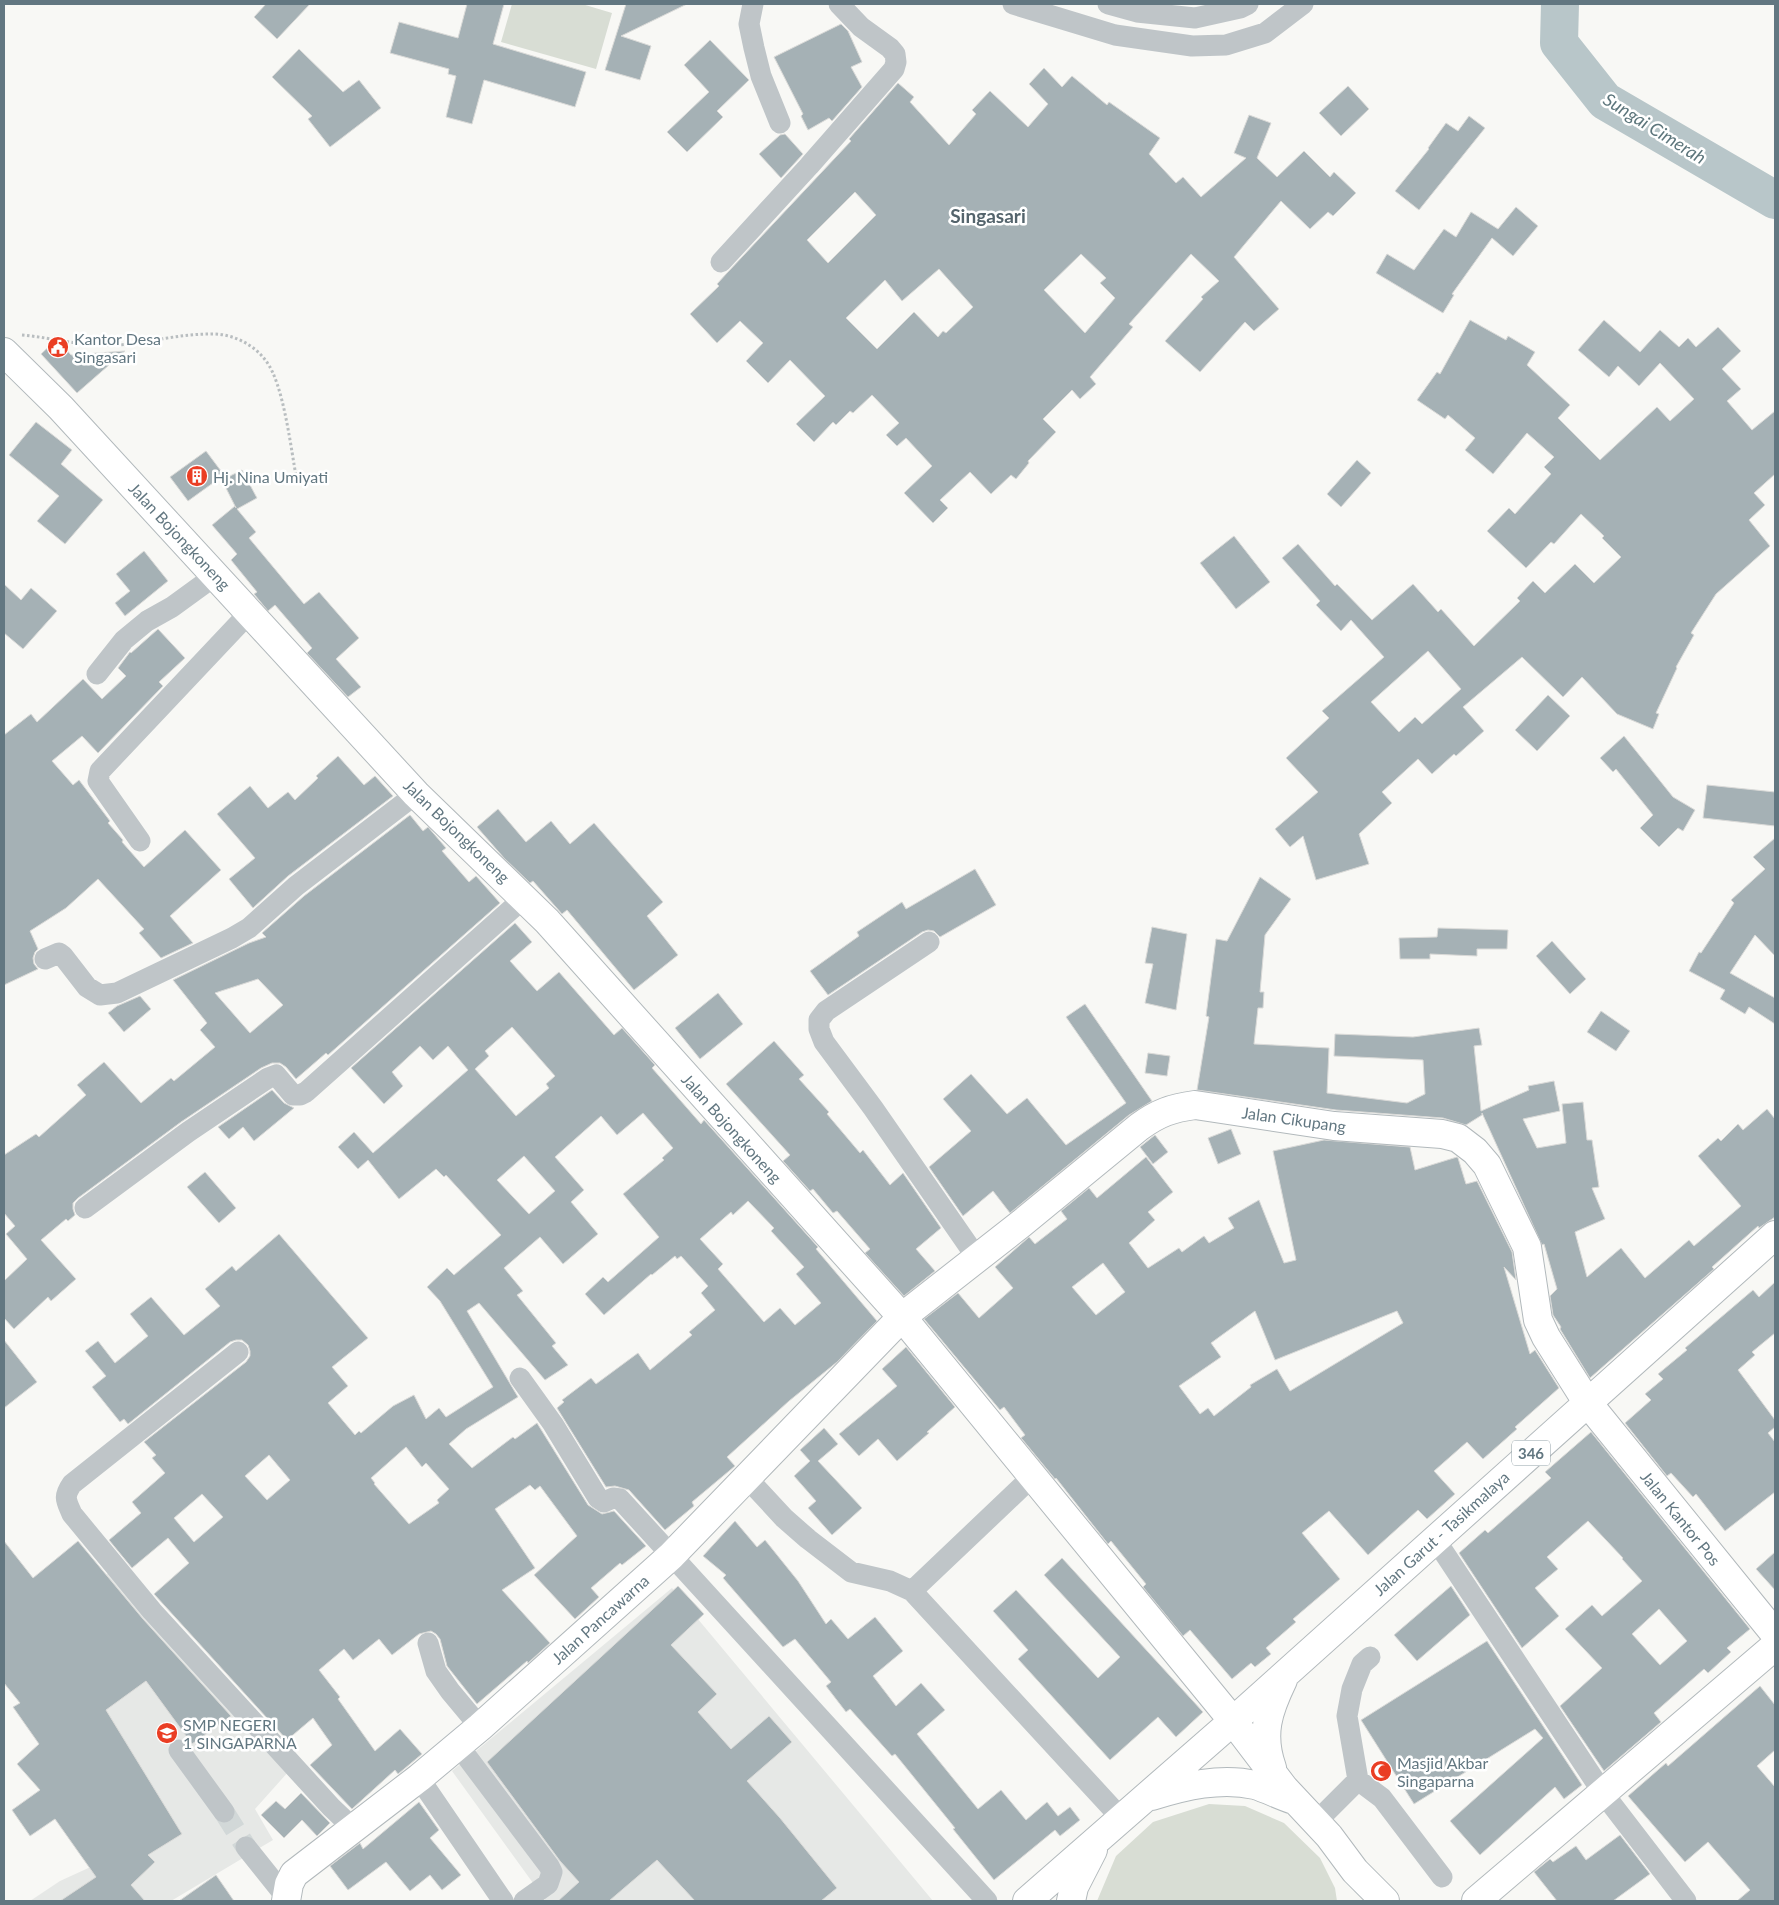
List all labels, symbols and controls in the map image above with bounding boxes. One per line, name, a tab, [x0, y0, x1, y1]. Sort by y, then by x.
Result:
water label: Sungai Cimerah	[1600, 88, 1710, 168]
district label: Singasari	[950, 204, 1026, 227]
place label: Kantor Desa Singasari	[74, 329, 161, 366]
public building icon: Kantor Desa Singasari	[46, 335, 70, 359]
building icon: Hj. Nina Umiyati	[185, 464, 209, 488]
place label: Hj. Nina Umiyati	[213, 467, 328, 486]
street label: Jalan Bojongkoneng	[125, 478, 235, 594]
street label: Jalan Bojongkoneng	[400, 776, 514, 886]
street label: Jalan Bojongkoneng	[678, 1070, 786, 1186]
street label: Jalan Cikupang	[1241, 1102, 1347, 1136]
road number: 346	[1512, 1440, 1550, 1466]
street label: Jalan Garut - Tasikmalaya	[1369, 1467, 1513, 1599]
street label: Jalan Kantor Pos	[1637, 1467, 1725, 1569]
street label: Jalan Pancawarna	[548, 1570, 652, 1668]
place label: SMP NEGERI 1 SINGAPARNA	[183, 1715, 297, 1752]
school or university icon: SMP NEGERI 1 SINGAPARNA	[155, 1721, 179, 1745]
place label: Masjid Akbar Singaparna	[1397, 1753, 1489, 1790]
mosque icon: Masjid Akbar Singaparna	[1369, 1759, 1393, 1783]

